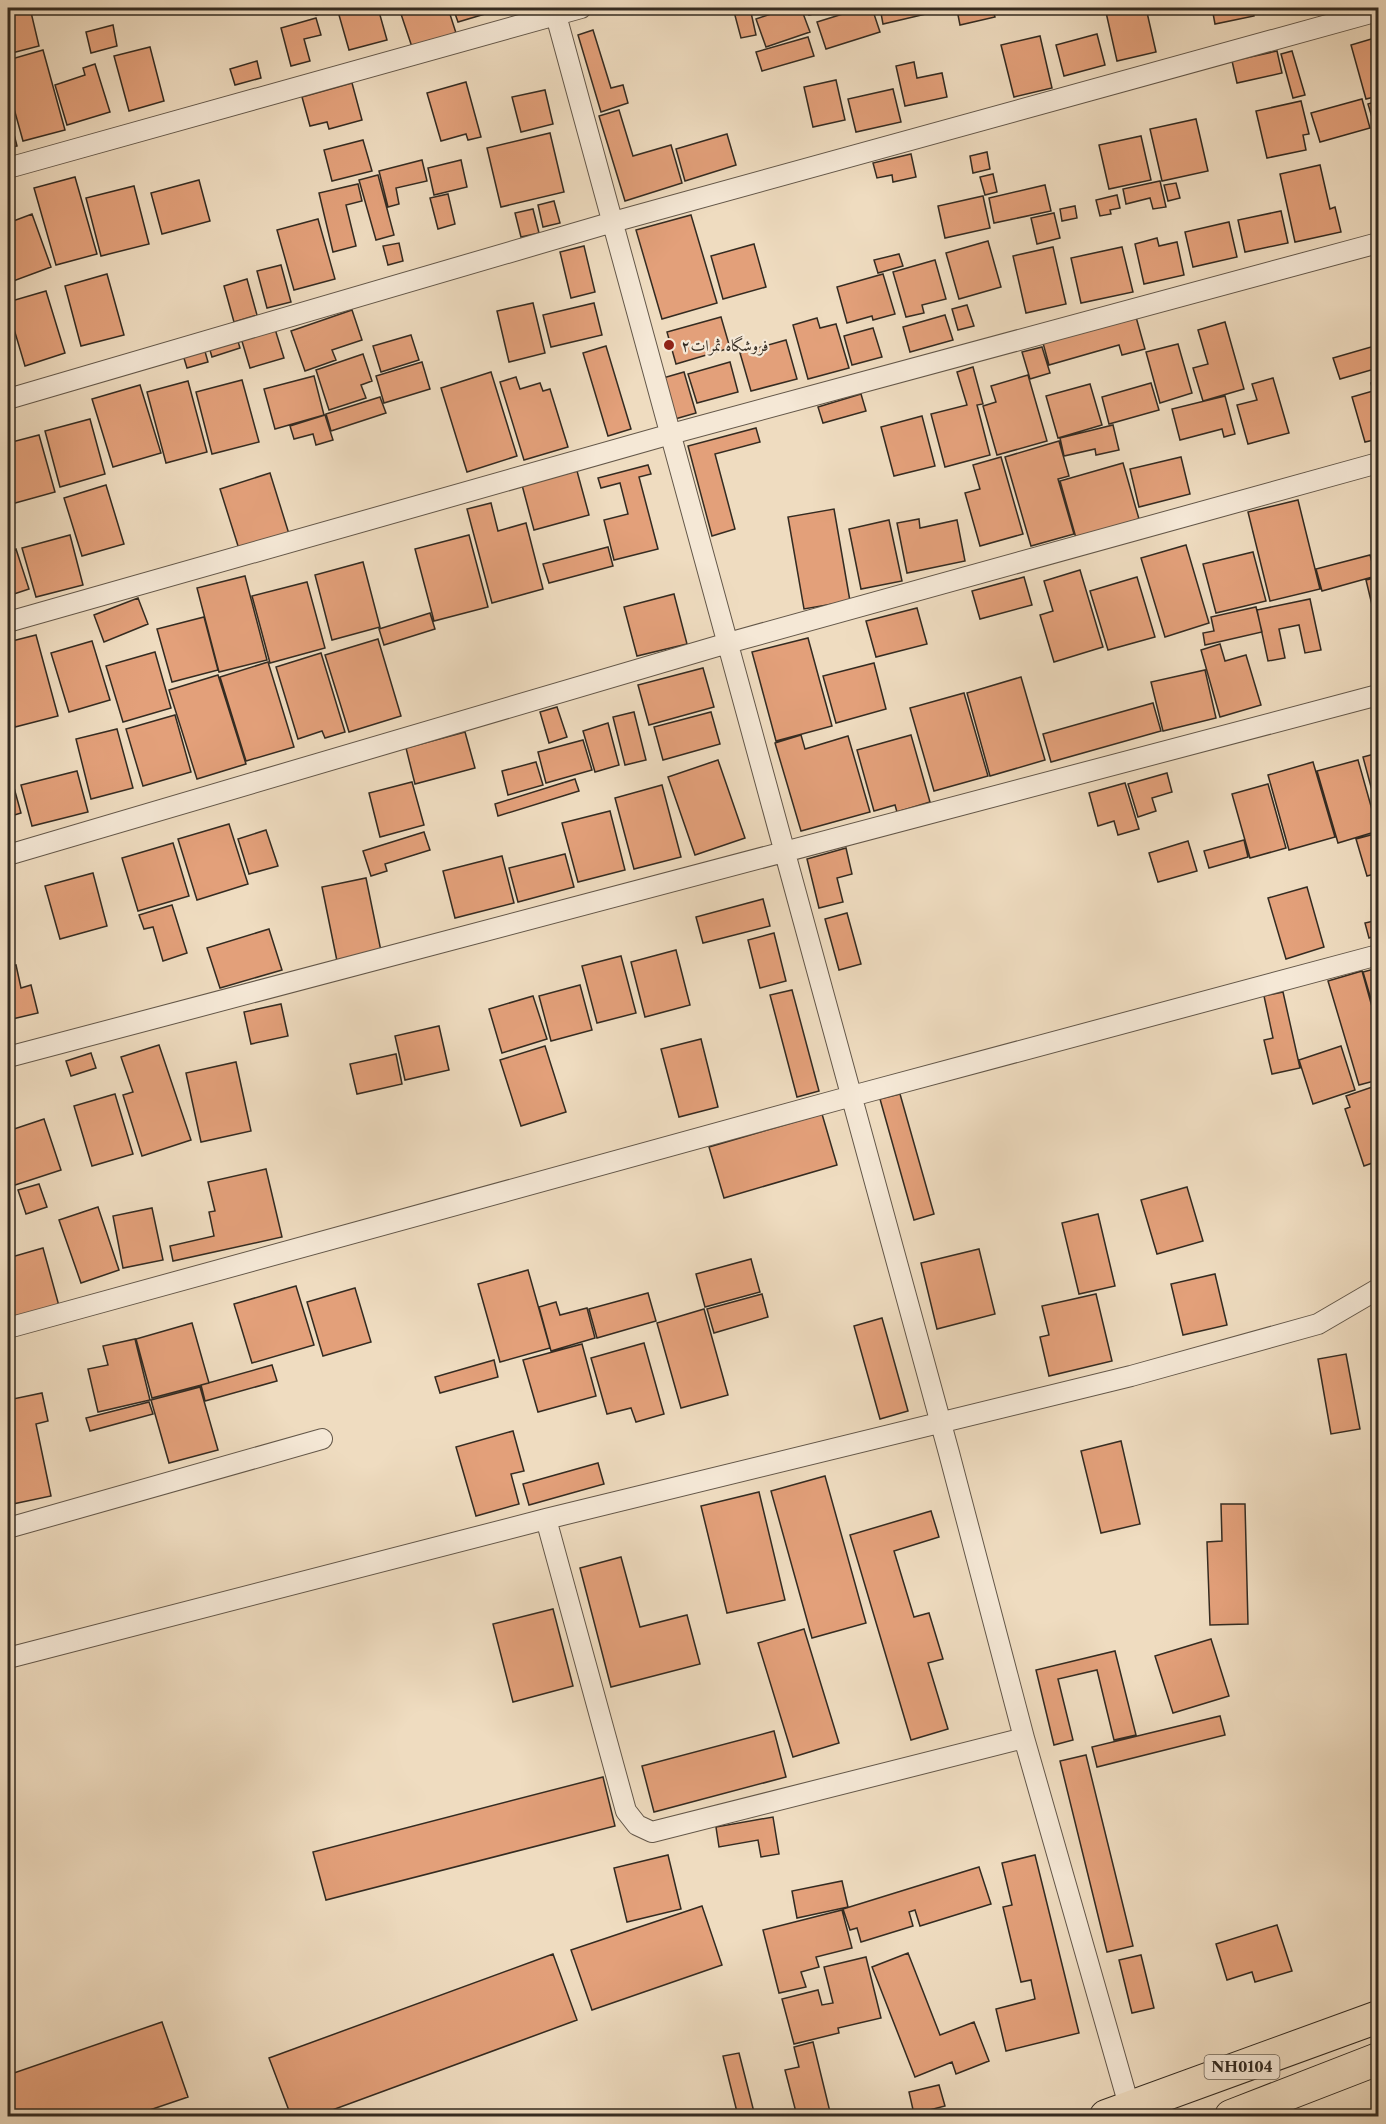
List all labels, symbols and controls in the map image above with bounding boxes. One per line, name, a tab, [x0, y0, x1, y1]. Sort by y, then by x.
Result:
place label: فروشگاه ثمرات٢	[681, 335, 768, 356]
marker: فروشگاه ثمرات٢	[662, 338, 676, 352]
road number: NH0104	[1204, 2055, 1280, 2079]

